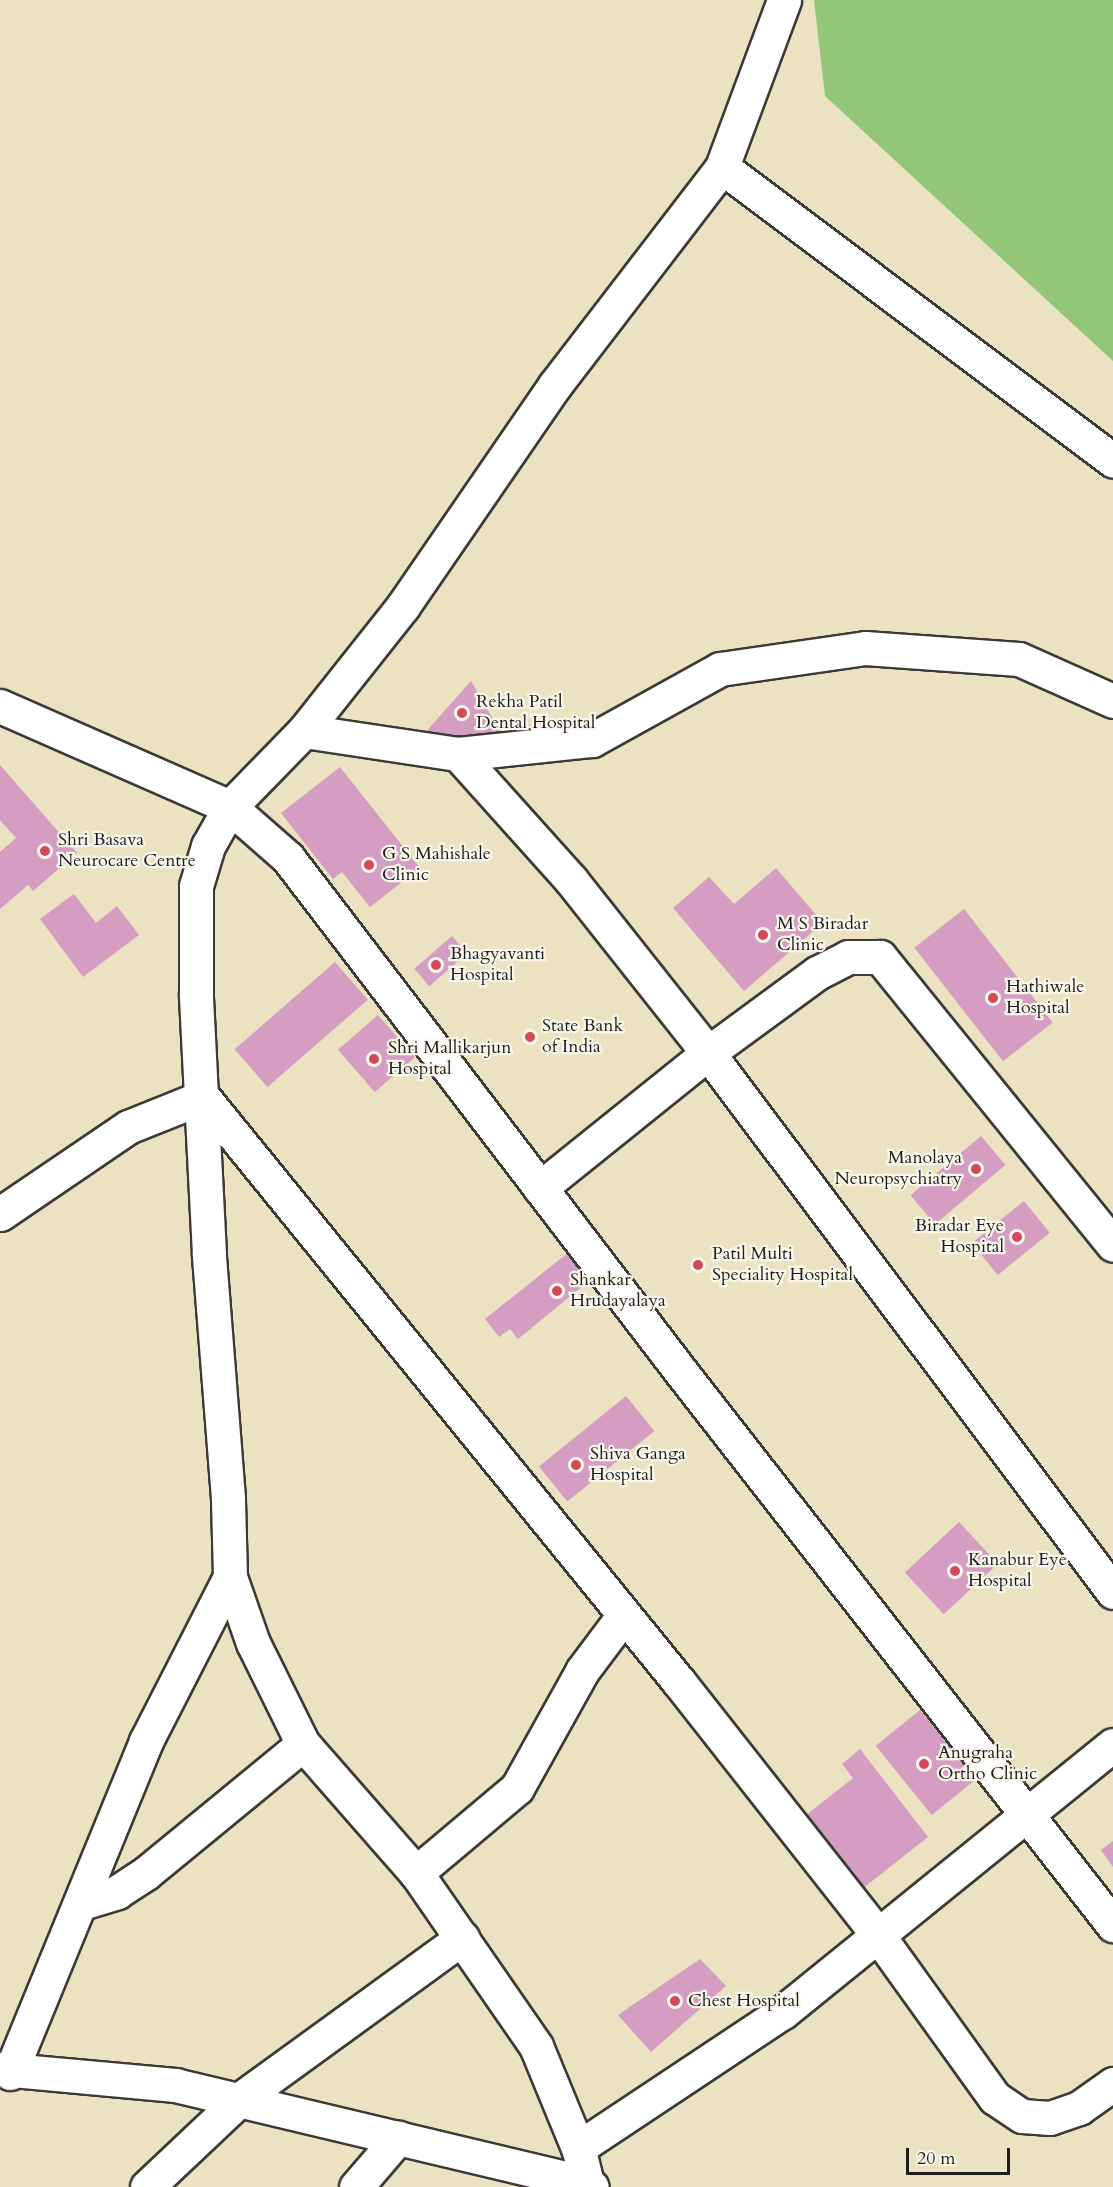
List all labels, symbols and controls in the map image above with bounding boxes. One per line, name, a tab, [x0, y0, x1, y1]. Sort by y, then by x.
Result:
place label: Rekha Patil Dental Hospital	[476, 692, 595, 734]
marker: Rekha Patil Dental Hospital	[453, 704, 471, 722]
place label: Shri Basava Neurocare Centre	[58, 830, 196, 872]
marker: Shri Basava Neurocare Centre	[36, 842, 54, 860]
place label: G S Mahishale Clinic	[382, 844, 491, 886]
marker: G S Mahishale Clinic	[360, 856, 378, 874]
place label: M S Biradar Clinic	[777, 914, 868, 956]
marker: M S Biradar Clinic	[754, 926, 772, 944]
place label: Bhagyavanti Hospital	[450, 944, 545, 986]
marker: Bhagyavanti Hospital	[427, 956, 445, 974]
place label: Hathiwale Hospital	[1006, 977, 1084, 1020]
marker: Hathiwale Hospital	[984, 989, 1002, 1007]
place label: State Bank of India	[542, 1016, 623, 1058]
marker: State Bank of India	[523, 1030, 537, 1044]
place label: Shri Mallikarjun Hospital	[388, 1038, 511, 1080]
marker: Shri Mallikarjun Hospital	[365, 1050, 383, 1068]
place label: Manolaya Neuropsychiatry	[834, 1148, 962, 1190]
marker: Manolaya Neuropsychiatry	[967, 1160, 985, 1178]
place label: Biradar Eye Hospital	[915, 1216, 1004, 1258]
marker: Biradar Eye Hospital	[1008, 1228, 1026, 1246]
place label: Patil Multi Speciality Hospital	[712, 1244, 853, 1286]
marker: Patil Multi Speciality Hospital	[689, 1256, 707, 1274]
place label: Shankar Hrudayalaya	[570, 1270, 666, 1312]
marker: Shankar Hrudayalaya	[548, 1282, 566, 1300]
place label: Shiva Ganga Hospital	[590, 1444, 686, 1486]
marker: Shiva Ganga Hospital	[567, 1456, 585, 1474]
place label: Kanabur Eye Hospital	[968, 1550, 1067, 1592]
marker: Kanabur Eye Hospital	[946, 1562, 964, 1580]
place label: Anugraha Ortho Clinic	[938, 1743, 1037, 1786]
marker: Anugraha Ortho Clinic	[915, 1755, 933, 1773]
place label: Chest Hospital	[688, 1990, 800, 2012]
marker: Chest Hospital	[666, 1992, 684, 2010]
scale bar	[909, 2136, 1012, 2174]
text: 20 m	[917, 2146, 956, 2171]

